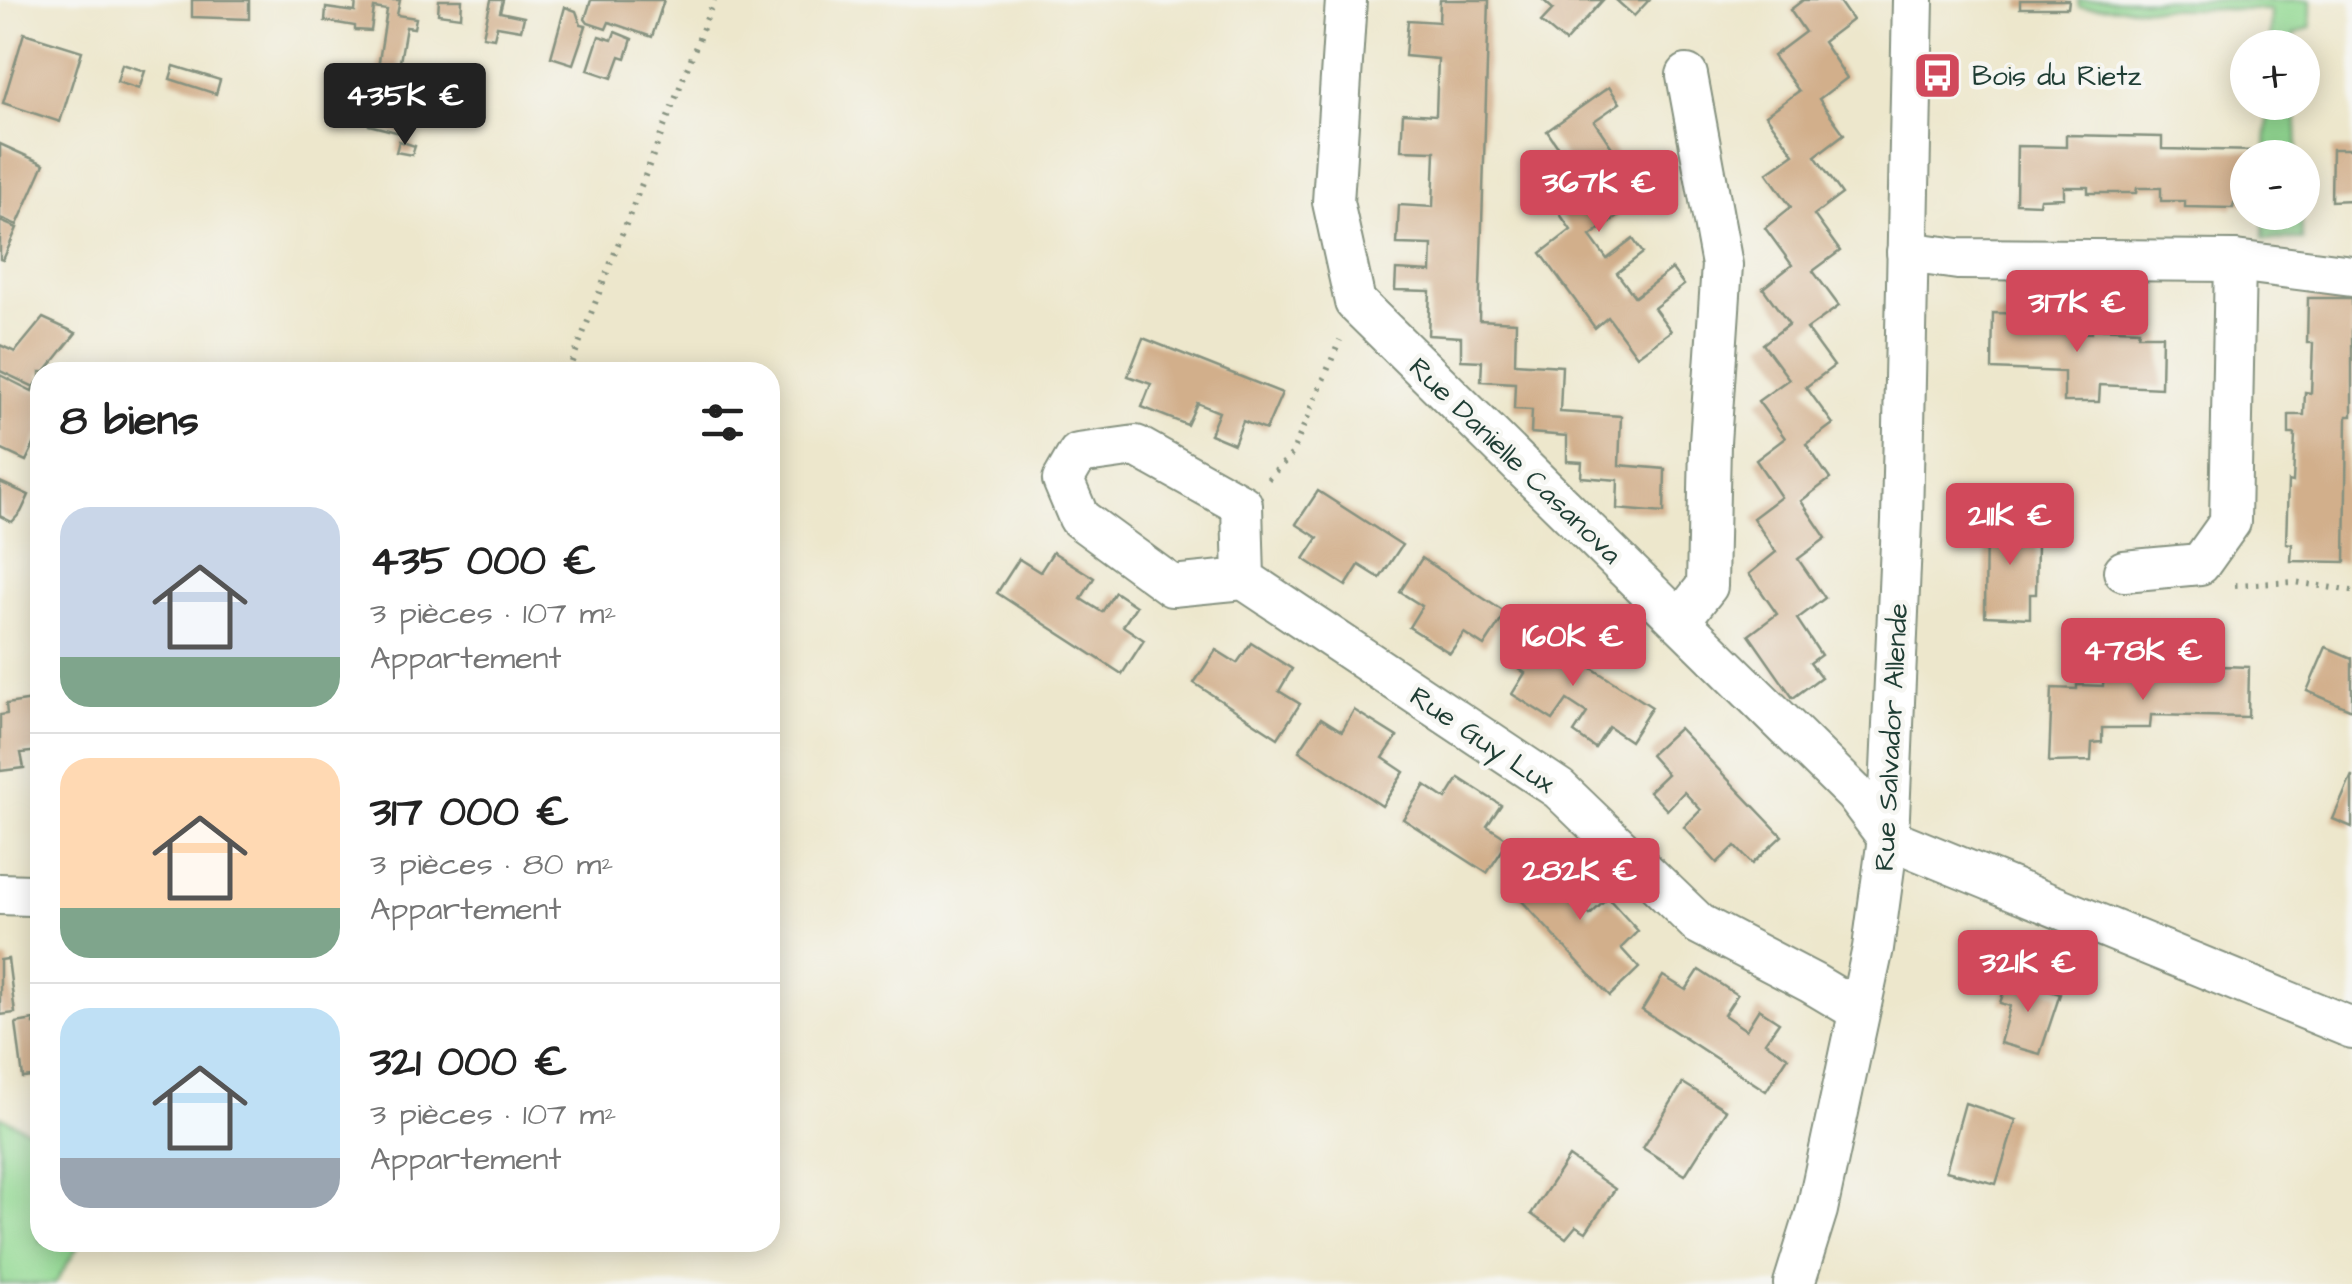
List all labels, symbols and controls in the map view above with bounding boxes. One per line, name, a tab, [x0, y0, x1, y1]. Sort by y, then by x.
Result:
map controls	[2230, 30, 2320, 230]
button: +	[2230, 30, 2320, 120]
bus stop icon: Bois du Rietz	[1911, 49, 1963, 101]
place label: Bois du Rietz	[1972, 57, 2142, 96]
pin: 435K €	[324, 63, 486, 148]
text: 435K €	[346, 73, 464, 118]
button: −	[2230, 140, 2320, 230]
pin: 367K €	[1518, 150, 1680, 235]
text: 367K €	[1542, 160, 1656, 205]
pin: 317K €	[1996, 270, 2158, 355]
text: 317K €	[2028, 280, 2126, 325]
street label: Rue Danielle Casanova	[1400, 349, 1630, 573]
text: 8 biens	[60, 393, 199, 451]
icon: filters	[695, 395, 750, 450]
pin: 211K €	[1929, 483, 2091, 568]
text: 211K €	[1968, 493, 2052, 538]
text: 435 000 €	[370, 533, 596, 591]
icon: home	[140, 547, 260, 667]
text: 3 pièces · 107 m²	[370, 591, 617, 636]
street label: Rue Salvador Allende	[1865, 602, 1918, 872]
pin: 160K €	[1492, 604, 1654, 689]
text: 160K €	[1522, 614, 1624, 659]
pin: 478K €	[2062, 618, 2224, 703]
text: 478K €	[2083, 628, 2203, 673]
text: Appartement	[370, 636, 561, 681]
street label: Rue Guy Lux	[1401, 677, 1563, 805]
text: 317 000 €	[370, 784, 569, 842]
icon: home	[140, 798, 260, 918]
pin: 282K €	[1499, 838, 1661, 923]
text: 3 pièces · 80 m²	[370, 842, 613, 887]
text: 282K €	[1523, 848, 1638, 893]
text: Appartement	[370, 887, 561, 932]
pin: 321K €	[1947, 930, 2109, 1015]
text: 321K €	[1980, 940, 2076, 985]
text: 321 000 €	[370, 1034, 567, 1092]
icon: home	[140, 1048, 260, 1168]
text: 3 pièces · 107 m²	[370, 1092, 617, 1137]
text: Appartement	[370, 1137, 561, 1182]

